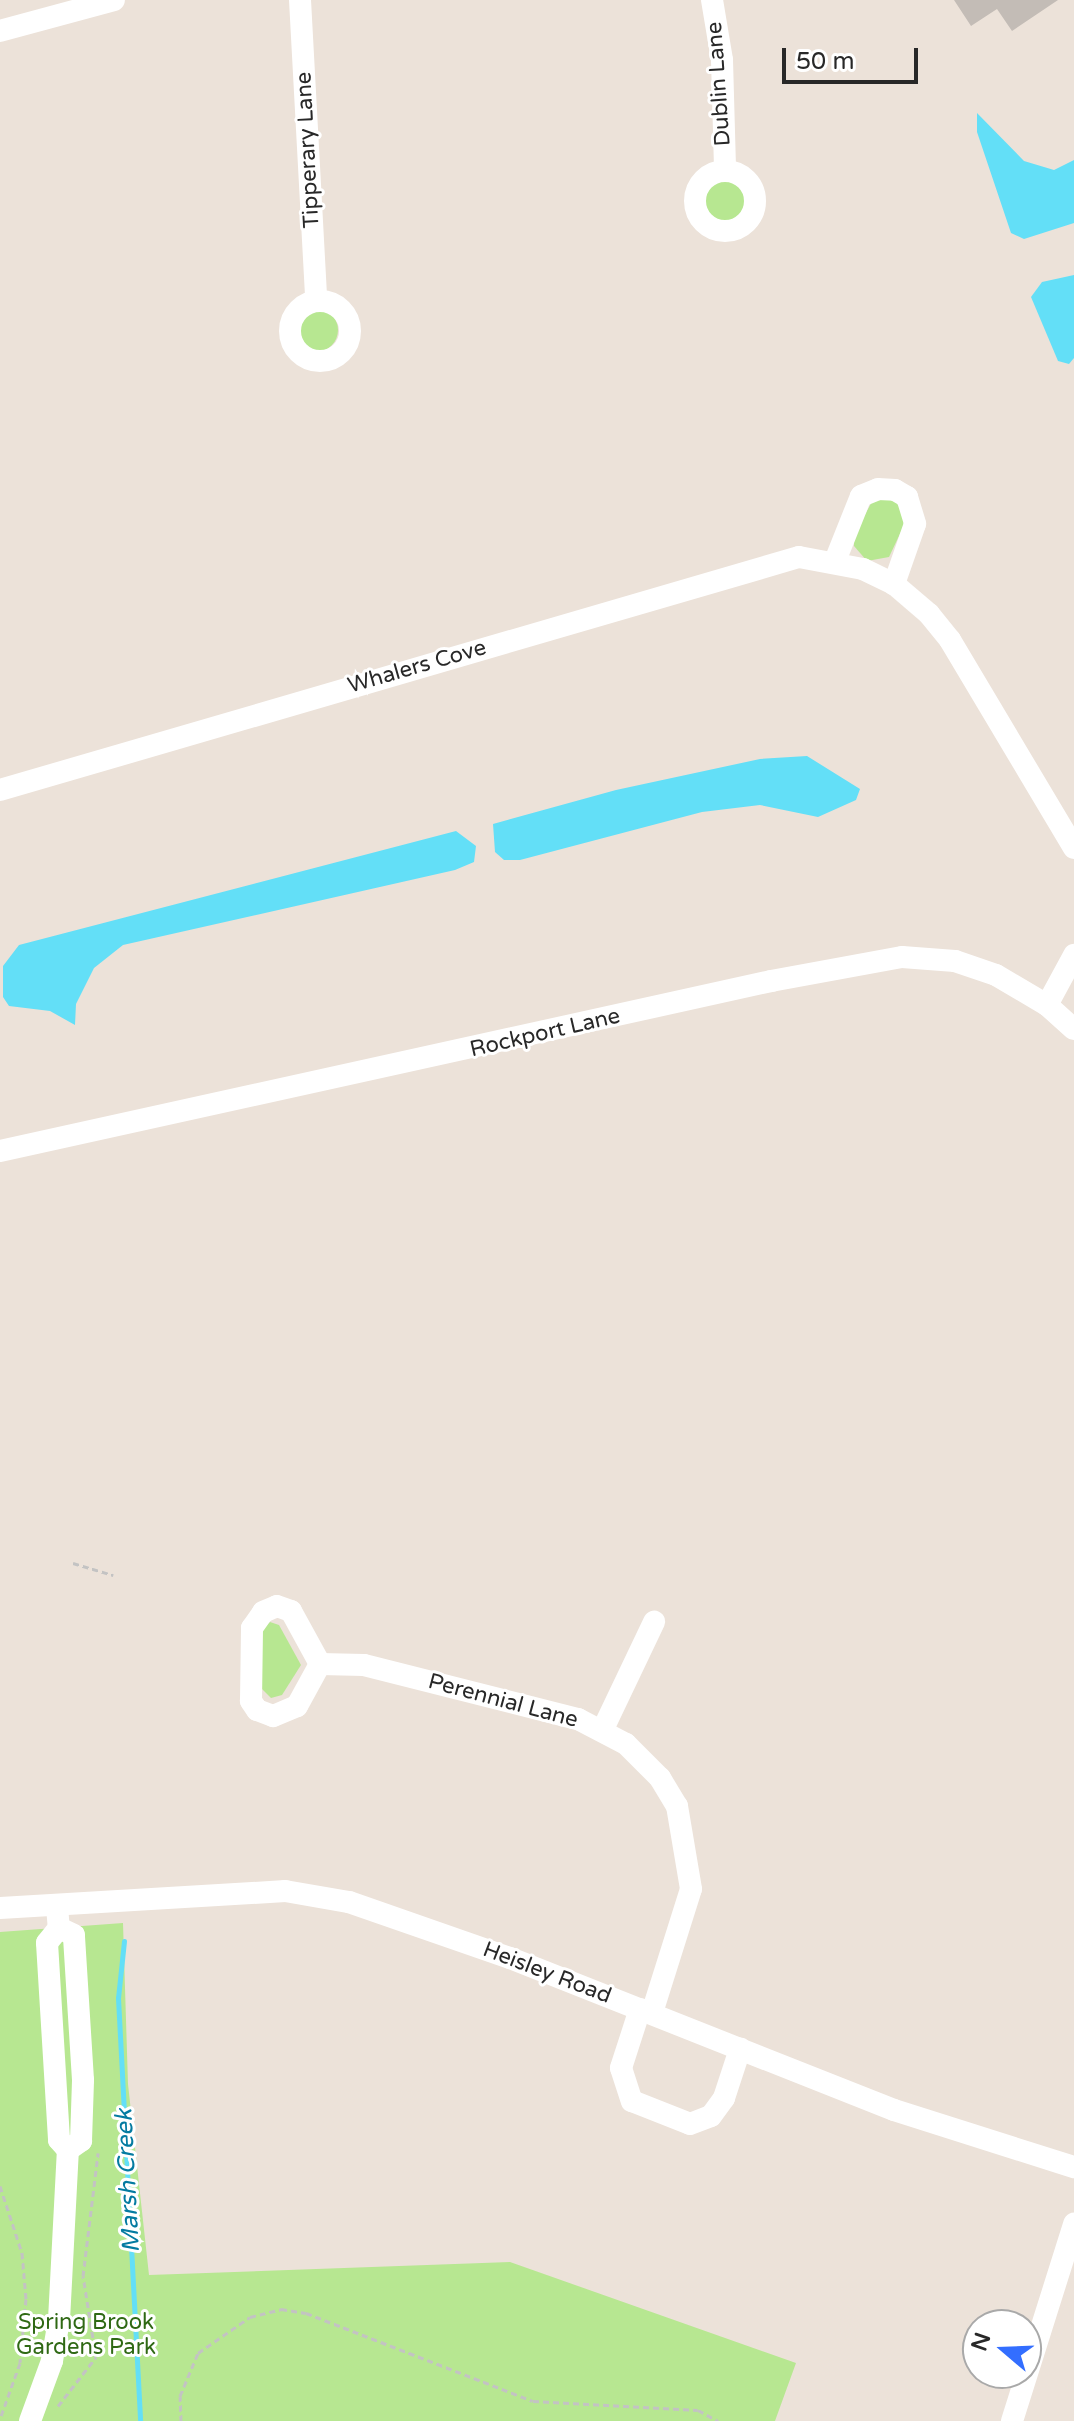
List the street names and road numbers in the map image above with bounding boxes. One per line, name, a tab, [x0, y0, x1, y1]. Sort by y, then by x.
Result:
street label: Dublin Lane	[701, 21, 737, 147]
street label: Tipperary Lane	[291, 71, 325, 229]
street label: Whalers Cove	[345, 635, 489, 699]
street label: Rockport Lane	[467, 1003, 623, 1063]
street label: Perennial Lane	[425, 1668, 581, 1734]
street label: Heisley Road	[479, 1936, 615, 2010]

